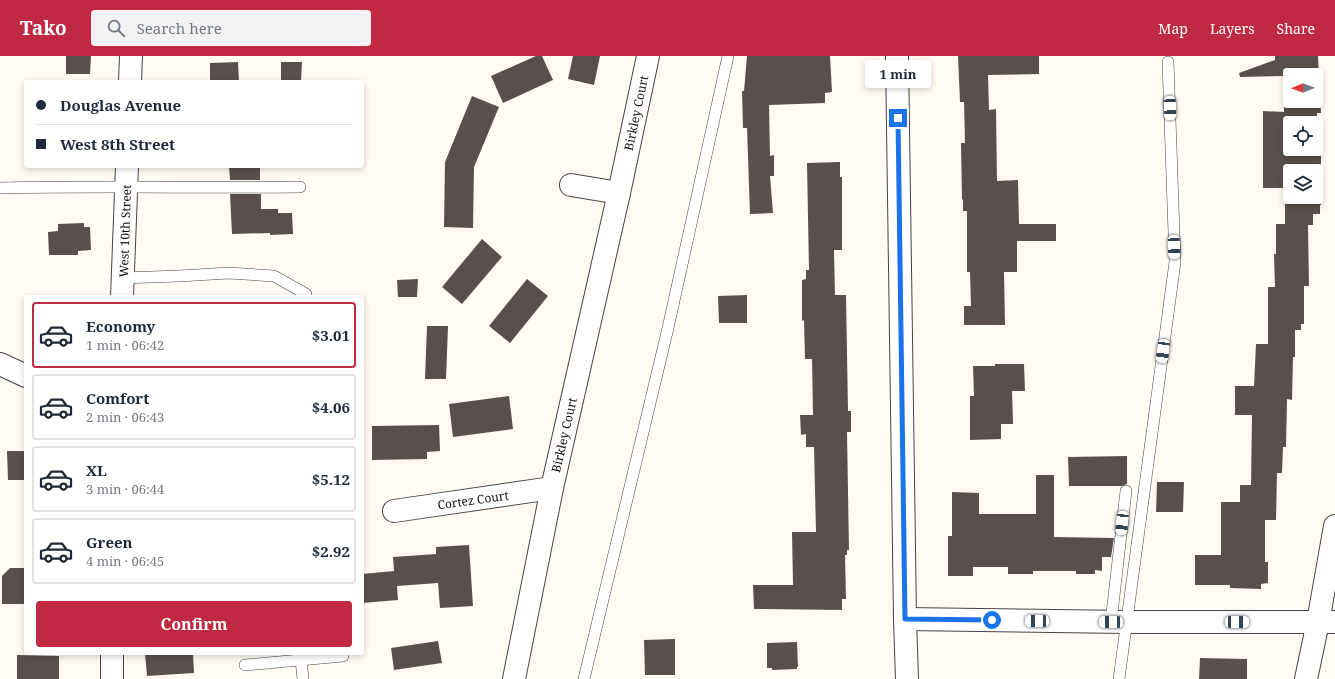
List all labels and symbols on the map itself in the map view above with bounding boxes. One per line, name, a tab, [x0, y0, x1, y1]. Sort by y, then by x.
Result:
callout: 1 min	[865, 60, 931, 88]
north arrow	[1283, 68, 1323, 108]
street label: Birkley Court	[620, 74, 652, 152]
car	[1164, 96, 1176, 120]
route end	[889, 109, 907, 127]
street label: West 10th Street	[115, 184, 135, 278]
car	[1168, 235, 1180, 259]
car	[1155, 338, 1171, 364]
street label: Birkley Court	[547, 396, 581, 474]
street label: Cortez Court	[436, 487, 510, 513]
car	[1115, 510, 1129, 536]
route start	[983, 611, 1001, 629]
car	[1025, 615, 1049, 627]
car	[1099, 616, 1123, 628]
car	[1225, 616, 1249, 628]

